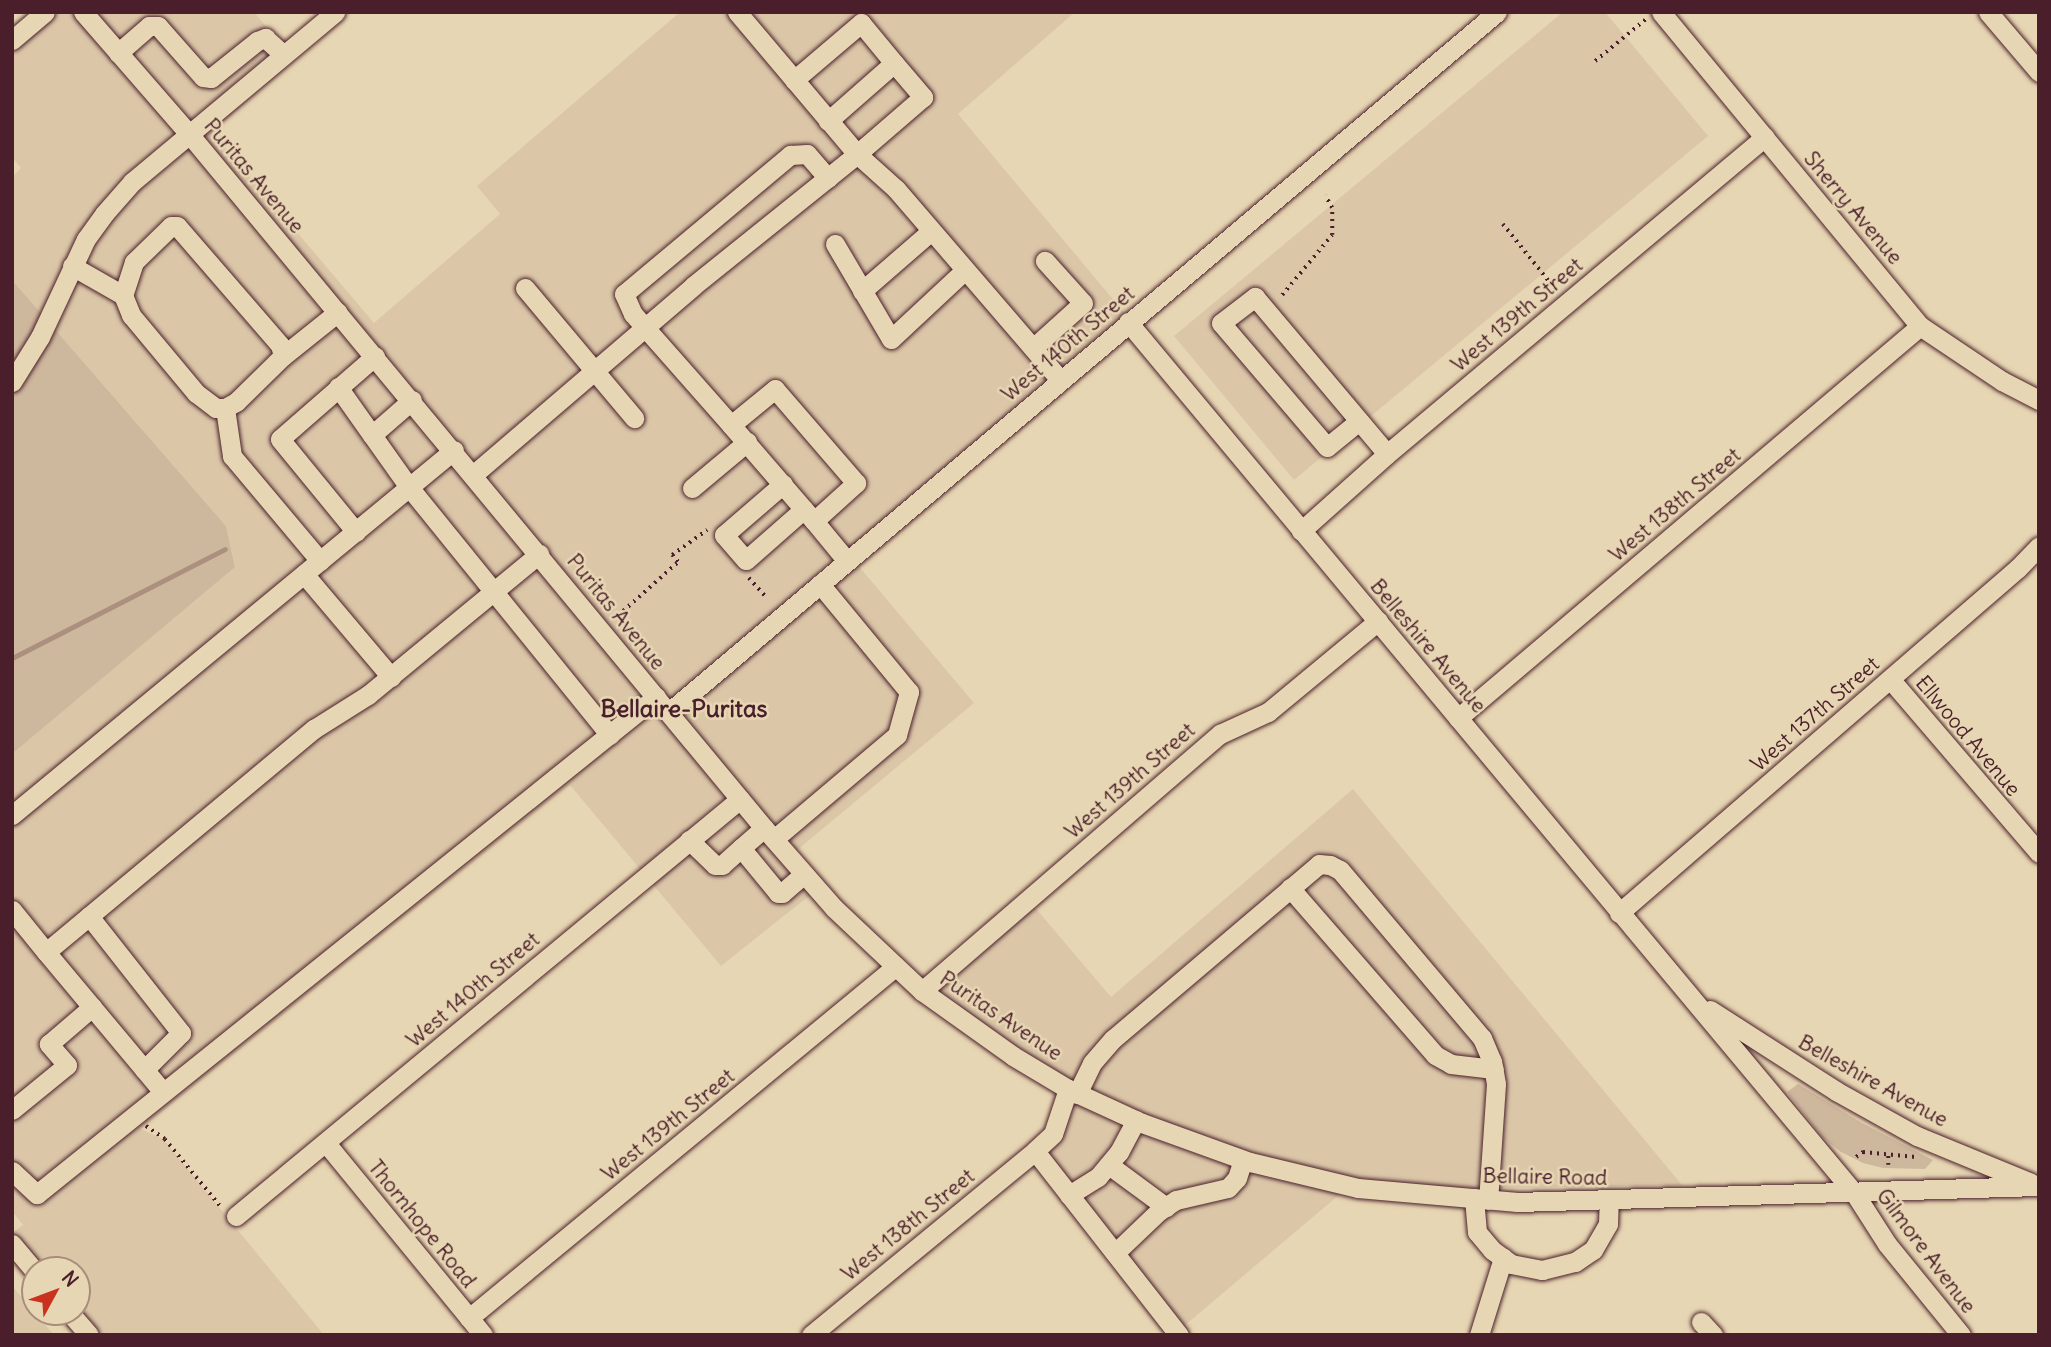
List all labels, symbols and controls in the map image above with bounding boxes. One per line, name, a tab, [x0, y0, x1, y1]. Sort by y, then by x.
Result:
street label: Puritas Avenue	[199, 113, 309, 239]
street label: Sherry Avenue	[1798, 146, 1908, 270]
street label: West 139th Street	[1446, 253, 1588, 377]
street label: West 140th Street	[996, 281, 1140, 407]
street label: West 138th Street	[1604, 443, 1746, 567]
street label: Puritas Avenue	[561, 549, 671, 675]
street label: Belleshire Avenue	[1365, 574, 1491, 718]
street label: West 137th Street	[1746, 651, 1884, 777]
street label: Ellwood Avenue	[1910, 671, 2026, 801]
district label: Bellaire-Puritas	[600, 695, 768, 723]
street label: West 139th Street	[1060, 718, 1200, 844]
street label: West 140th Street	[401, 927, 545, 1053]
street label: Puritas Avenue	[935, 966, 1067, 1066]
street label: Belleshire Avenue	[1794, 1030, 1952, 1132]
street label: West 139th Street	[596, 1064, 740, 1186]
street label: Thornhope Road	[363, 1155, 481, 1293]
street label: Bellaire Road	[1482, 1163, 1608, 1191]
street label: West 138th Street	[836, 1164, 980, 1286]
street label: Gilmore Avenue	[1871, 1184, 1981, 1318]
north arrow	[21, 1256, 91, 1326]
text: N	[57, 1266, 84, 1291]

